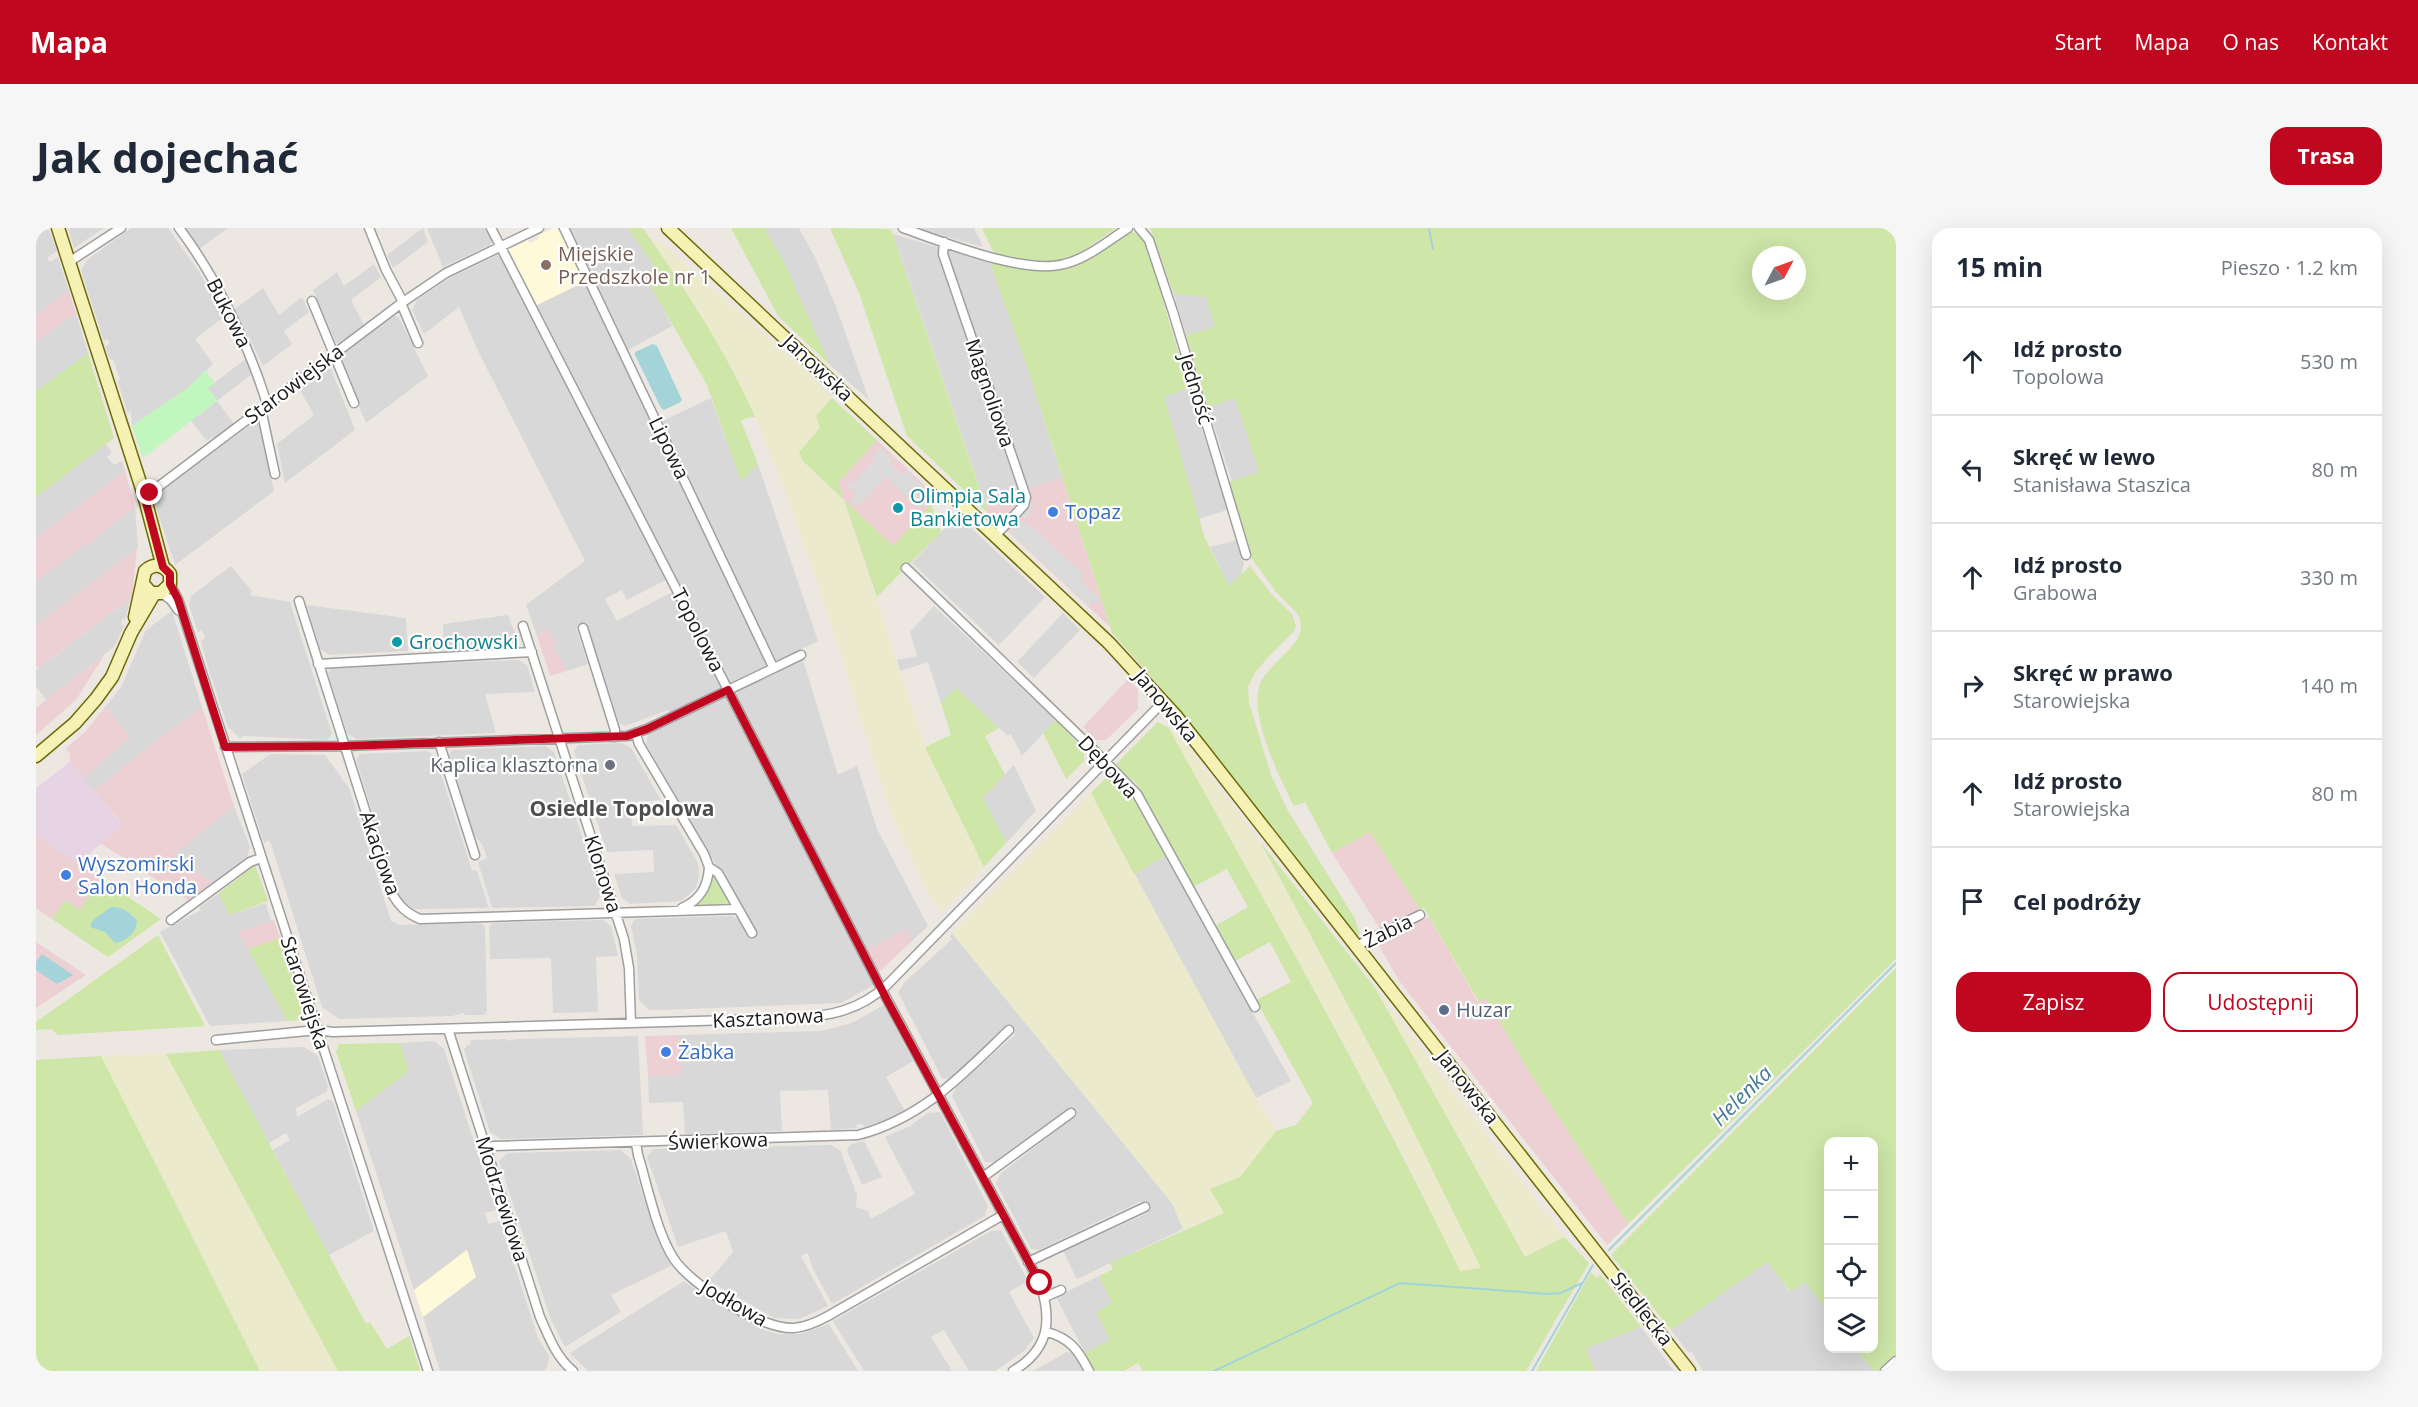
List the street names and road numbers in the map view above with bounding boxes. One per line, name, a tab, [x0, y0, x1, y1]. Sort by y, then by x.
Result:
street label: Bukowa	[201, 274, 258, 352]
street label: Janowska	[776, 327, 860, 407]
street label: Magnoliowa	[959, 335, 1022, 451]
street label: Starowiejska	[239, 337, 349, 430]
street label: Jedność	[1172, 348, 1220, 427]
street label: Lipowa	[643, 412, 696, 484]
street label: Topolowa	[666, 583, 731, 676]
street label: Janowska	[1127, 662, 1205, 748]
street label: Dębowa	[1072, 729, 1144, 804]
street label: Akacjowa	[353, 807, 407, 899]
street label: Klonowa	[578, 832, 629, 916]
street label: Żabia	[1359, 907, 1417, 954]
street label: Starowiejska	[274, 933, 336, 1053]
street label: Kasztanowa	[712, 1001, 824, 1034]
street label: Janowska	[1430, 1042, 1506, 1129]
street label: Świerkowa	[668, 1125, 768, 1156]
street label: Modrzewiowa	[470, 1133, 535, 1265]
street label: Siedlecka	[1605, 1266, 1680, 1351]
street label: Jodłowa	[694, 1272, 773, 1333]

